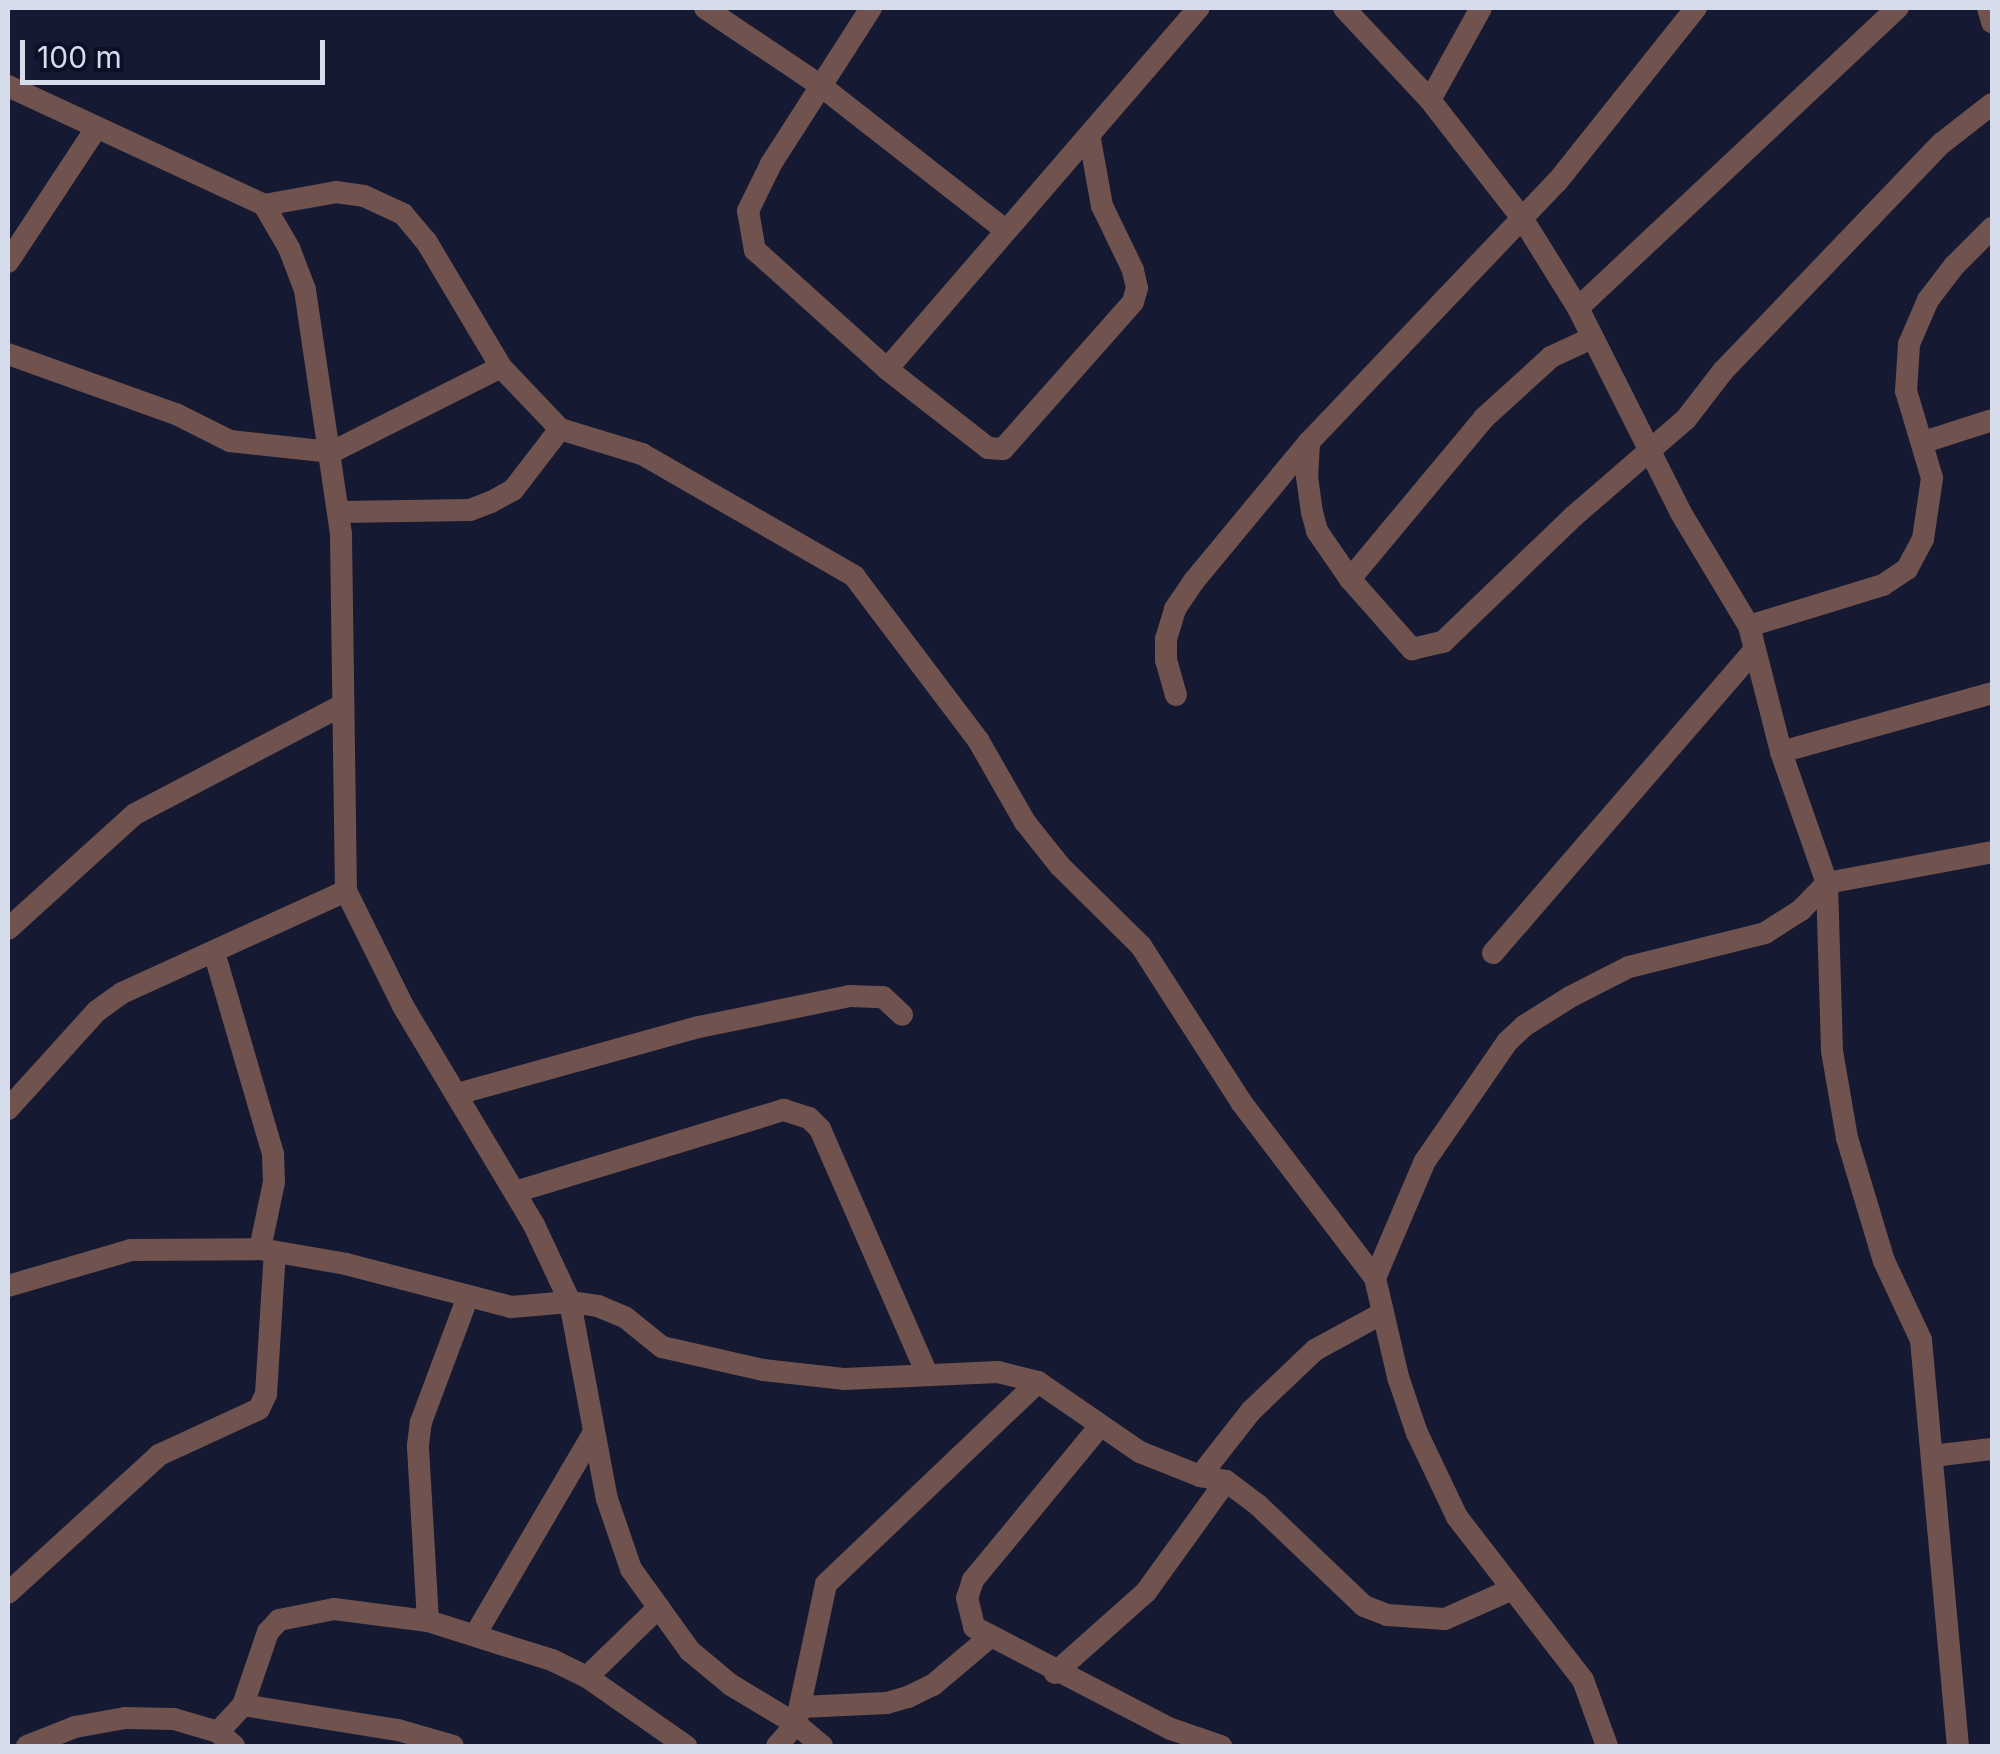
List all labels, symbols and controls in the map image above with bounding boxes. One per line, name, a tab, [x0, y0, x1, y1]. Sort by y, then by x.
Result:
scale bar	[25, 20, 330, 82]
text: 100 m	[37, 39, 122, 75]

